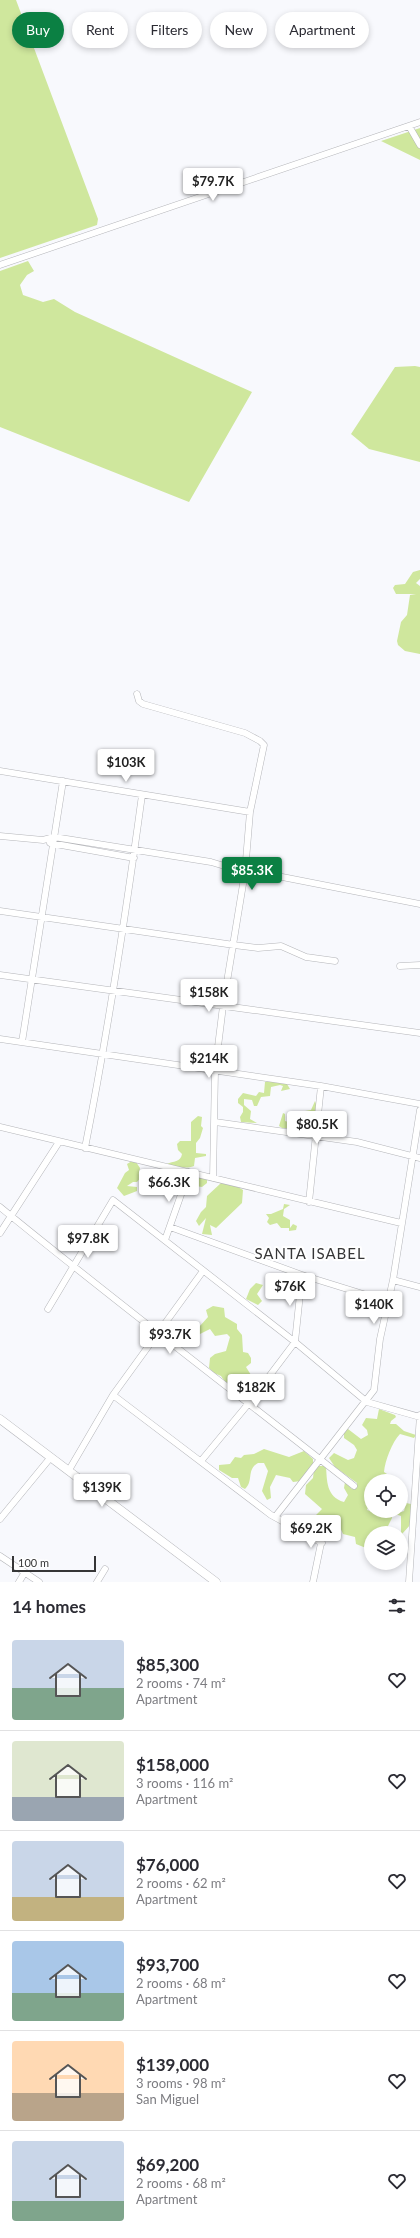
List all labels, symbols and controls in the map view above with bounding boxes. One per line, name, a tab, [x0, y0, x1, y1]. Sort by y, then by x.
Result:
chip: Buy	[12, 12, 64, 48]
chip: Rent	[72, 12, 128, 48]
chip: Filters	[136, 12, 202, 48]
chip: New	[210, 12, 267, 48]
chip: Apartment	[275, 12, 369, 48]
pin: $79.7K	[180, 168, 246, 202]
text: $79.7K	[192, 173, 234, 189]
pin: $103K	[98, 749, 154, 783]
text: $103K	[106, 754, 146, 770]
pin: $85.3K	[219, 857, 285, 891]
text: $85.3K	[231, 862, 273, 878]
pin: $158K	[181, 979, 237, 1013]
text: $158K	[189, 984, 229, 1000]
pin: $214K	[181, 1045, 237, 1079]
text: $214K	[189, 1050, 229, 1066]
pin: $80.5K	[284, 1111, 350, 1145]
text: $80.5K	[296, 1116, 338, 1132]
pin: $66.3K	[136, 1169, 202, 1203]
text: $66.3K	[148, 1174, 190, 1190]
pin: $97.8K	[55, 1225, 121, 1259]
text: $97.8K	[67, 1230, 109, 1246]
district label: SANTA ISABEL	[254, 1244, 366, 1262]
pin: $76K	[266, 1273, 314, 1307]
text: $76K	[274, 1278, 306, 1294]
pin: $140K	[346, 1291, 402, 1325]
text: $140K	[354, 1296, 394, 1312]
pin: $93.7K	[137, 1321, 203, 1355]
text: $93.7K	[149, 1326, 191, 1342]
pin: $182K	[228, 1374, 284, 1408]
text: $182K	[236, 1379, 276, 1395]
pin: $139K	[74, 1474, 130, 1508]
map controls	[364, 1474, 408, 1570]
button: locate	[364, 1474, 408, 1518]
text: $139K	[82, 1479, 122, 1495]
pin: $69.2K	[278, 1515, 344, 1549]
text: $69.2K	[290, 1520, 332, 1536]
button: layers	[364, 1526, 408, 1570]
scale bar	[12, 1554, 96, 1573]
text: 100 m	[18, 1556, 49, 1569]
icon: filters	[386, 1595, 408, 1617]
text: 14 homes	[12, 1596, 86, 1617]
text: $85,300	[136, 1654, 199, 1675]
icon: home	[44, 1656, 92, 1704]
icon: heart	[386, 1669, 408, 1691]
text: 2 rooms · 74 m²	[136, 1675, 226, 1691]
text: Apartment	[136, 1691, 197, 1707]
text: $158,000	[136, 1754, 209, 1775]
icon: home	[44, 1757, 92, 1805]
icon: heart	[386, 1770, 408, 1792]
text: 3 rooms · 116 m²	[136, 1775, 233, 1791]
text: Apartment	[136, 1791, 197, 1807]
text: $76,000	[136, 1854, 199, 1875]
icon: home	[44, 1857, 92, 1905]
icon: heart	[386, 1870, 408, 1892]
text: 2 rooms · 62 m²	[136, 1875, 226, 1891]
text: Apartment	[136, 1891, 197, 1907]
text: $93,700	[136, 1954, 199, 1975]
icon: home	[44, 1957, 92, 2005]
icon: heart	[386, 1970, 408, 1992]
text: 2 rooms · 68 m²	[136, 1975, 226, 1991]
text: Apartment	[136, 1991, 197, 2007]
text: $139,000	[136, 2054, 209, 2075]
icon: home	[44, 2057, 92, 2105]
icon: heart	[386, 2070, 408, 2092]
text: 3 rooms · 98 m²	[136, 2075, 226, 2091]
text: San Miguel	[136, 2091, 199, 2107]
text: $69,200	[136, 2154, 199, 2175]
icon: home	[44, 2157, 92, 2205]
icon: heart	[386, 2170, 408, 2192]
text: 2 rooms · 68 m²	[136, 2175, 226, 2191]
text: Apartment	[136, 2191, 197, 2207]

